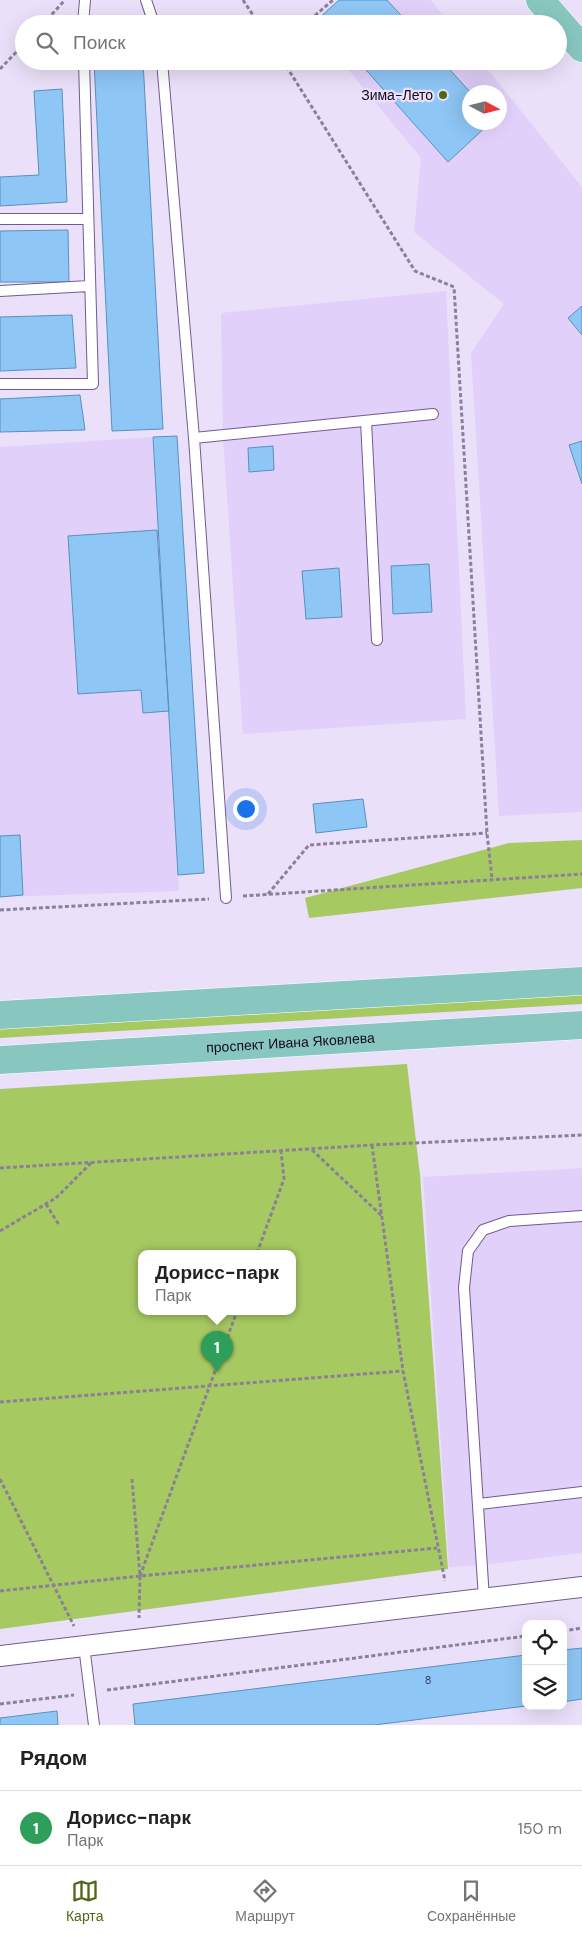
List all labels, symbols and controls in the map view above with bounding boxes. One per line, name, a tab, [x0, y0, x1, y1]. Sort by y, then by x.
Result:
search box	[15, 15, 567, 70]
icon: search	[33, 29, 61, 57]
text: Поиск	[73, 30, 126, 55]
north arrow	[462, 85, 507, 130]
place label: Зима-Лето	[361, 86, 433, 104]
marker: Зима-Лето	[437, 89, 449, 101]
your location	[233, 796, 259, 822]
street label: проспект Ивана Яковлева	[206, 1028, 375, 1057]
popup	[138, 1250, 296, 1315]
text: Дорисс-парк	[155, 1260, 279, 1285]
text: Парк	[155, 1285, 191, 1306]
pin: 1	[201, 1331, 233, 1372]
map controls	[522, 1620, 567, 1710]
button: locate	[522, 1620, 567, 1665]
button: layers	[522, 1665, 567, 1710]
house number: 8	[425, 1673, 431, 1687]
text: Рядом	[20, 1744, 87, 1772]
text: Дорисс-парк	[67, 1805, 191, 1830]
text: 1	[33, 1818, 39, 1839]
text: 150 m	[518, 1818, 562, 1839]
text: Парк	[67, 1830, 103, 1851]
tab: Карта	[66, 1877, 103, 1925]
tab: Маршрут	[235, 1877, 295, 1925]
tab: Сохранённые	[427, 1877, 516, 1925]

